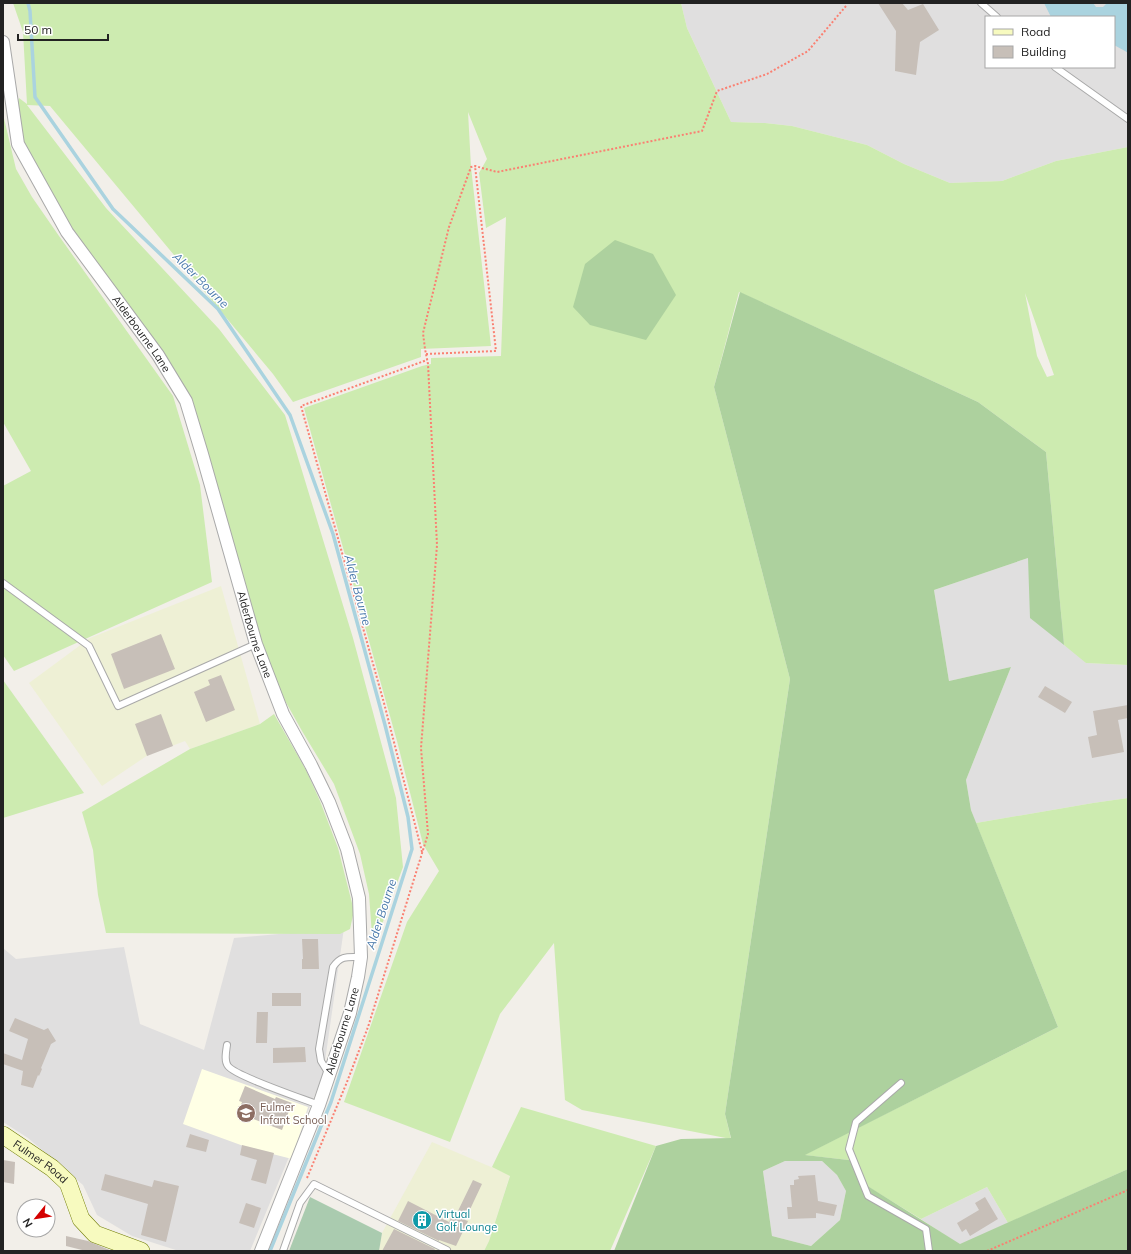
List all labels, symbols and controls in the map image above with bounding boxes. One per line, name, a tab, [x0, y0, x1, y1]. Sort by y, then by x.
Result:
scale bar	[18, 16, 108, 42]
legend	[985, 16, 1115, 68]
text: 50 m	[24, 22, 52, 37]
text: Road	[1021, 24, 1050, 39]
text: Building	[1021, 44, 1066, 59]
water label: Alder Bourne	[169, 248, 232, 311]
street label: Alderbourne Lane	[109, 293, 174, 375]
water label: Alder Bourne	[341, 552, 375, 628]
street label: Alderbourne Lane	[234, 589, 275, 680]
water label: Alder Bourne	[362, 877, 400, 952]
street label: Alderbourne Lane	[322, 986, 362, 1076]
place label: Fulmer Infant School	[260, 1100, 327, 1127]
school or university icon: Fulmer Infant School	[235, 1102, 257, 1124]
street label: Fulmer Road	[10, 1137, 71, 1186]
north arrow	[16, 1198, 56, 1238]
place label: Virtual Golf Lounge	[436, 1207, 497, 1234]
building icon: Virtual Golf Lounge	[411, 1209, 433, 1231]
text: N	[19, 1216, 35, 1230]

